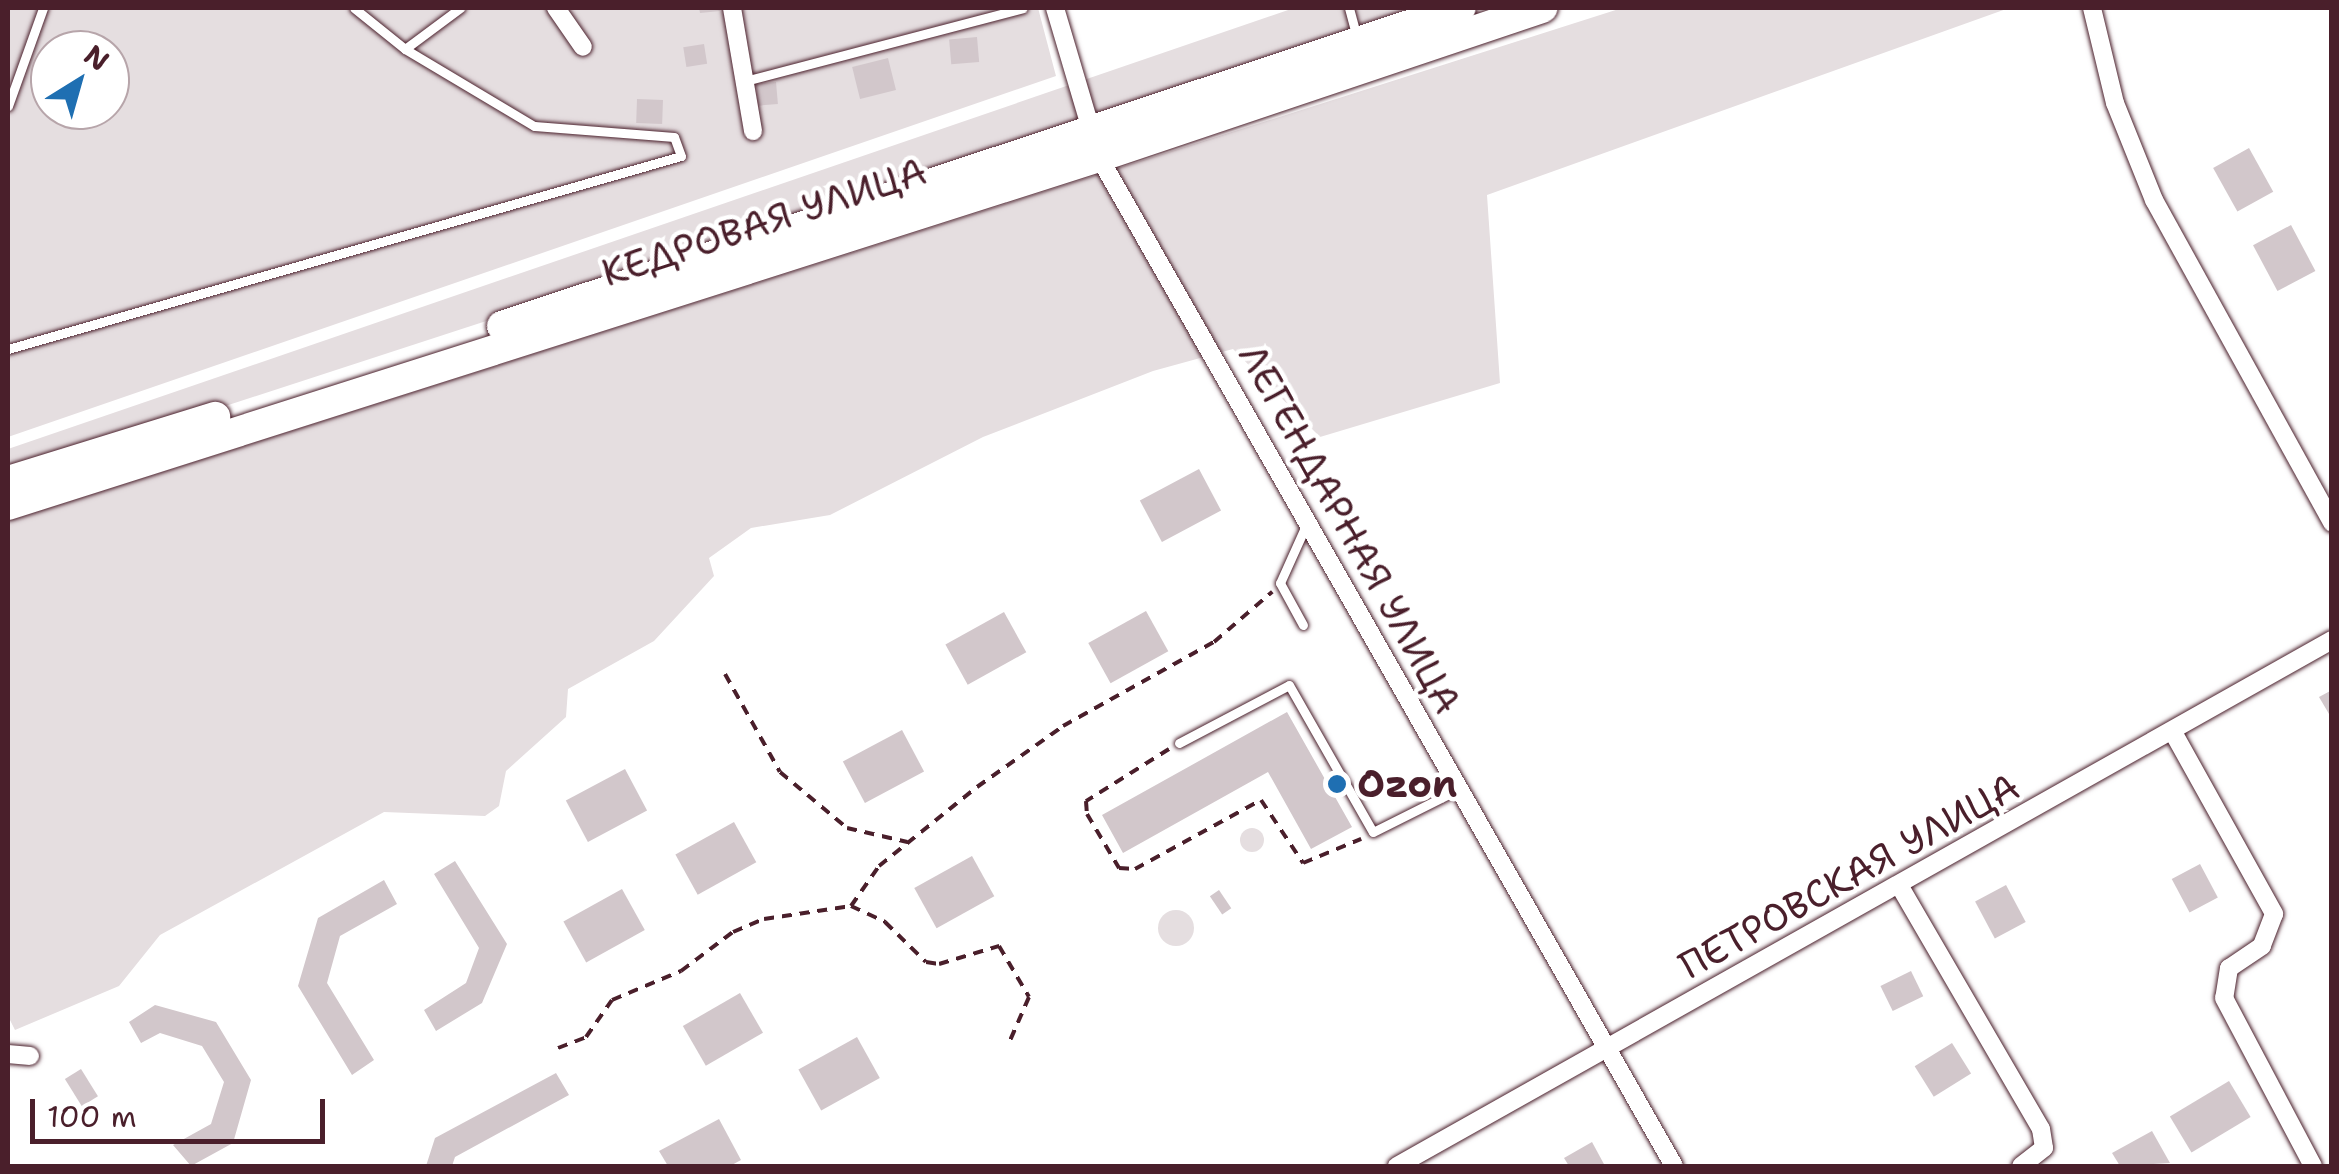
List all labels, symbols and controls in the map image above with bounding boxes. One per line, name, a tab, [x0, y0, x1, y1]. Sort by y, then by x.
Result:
north arrow	[30, 30, 130, 130]
text: N	[77, 36, 117, 79]
street label: КЕДРОВАЯ УЛИЦА	[596, 148, 932, 296]
street label: ЛЕГЕНДАРНАЯ УЛИЦА	[1229, 336, 1471, 722]
place label: Ozon	[1357, 761, 1457, 807]
street label: ПЕТРОВСКАЯ УЛИЦА	[1671, 763, 2027, 989]
marker: Ozon	[1326, 773, 1348, 795]
scale bar	[35, 1079, 330, 1141]
text: 100 m	[47, 1096, 137, 1137]

